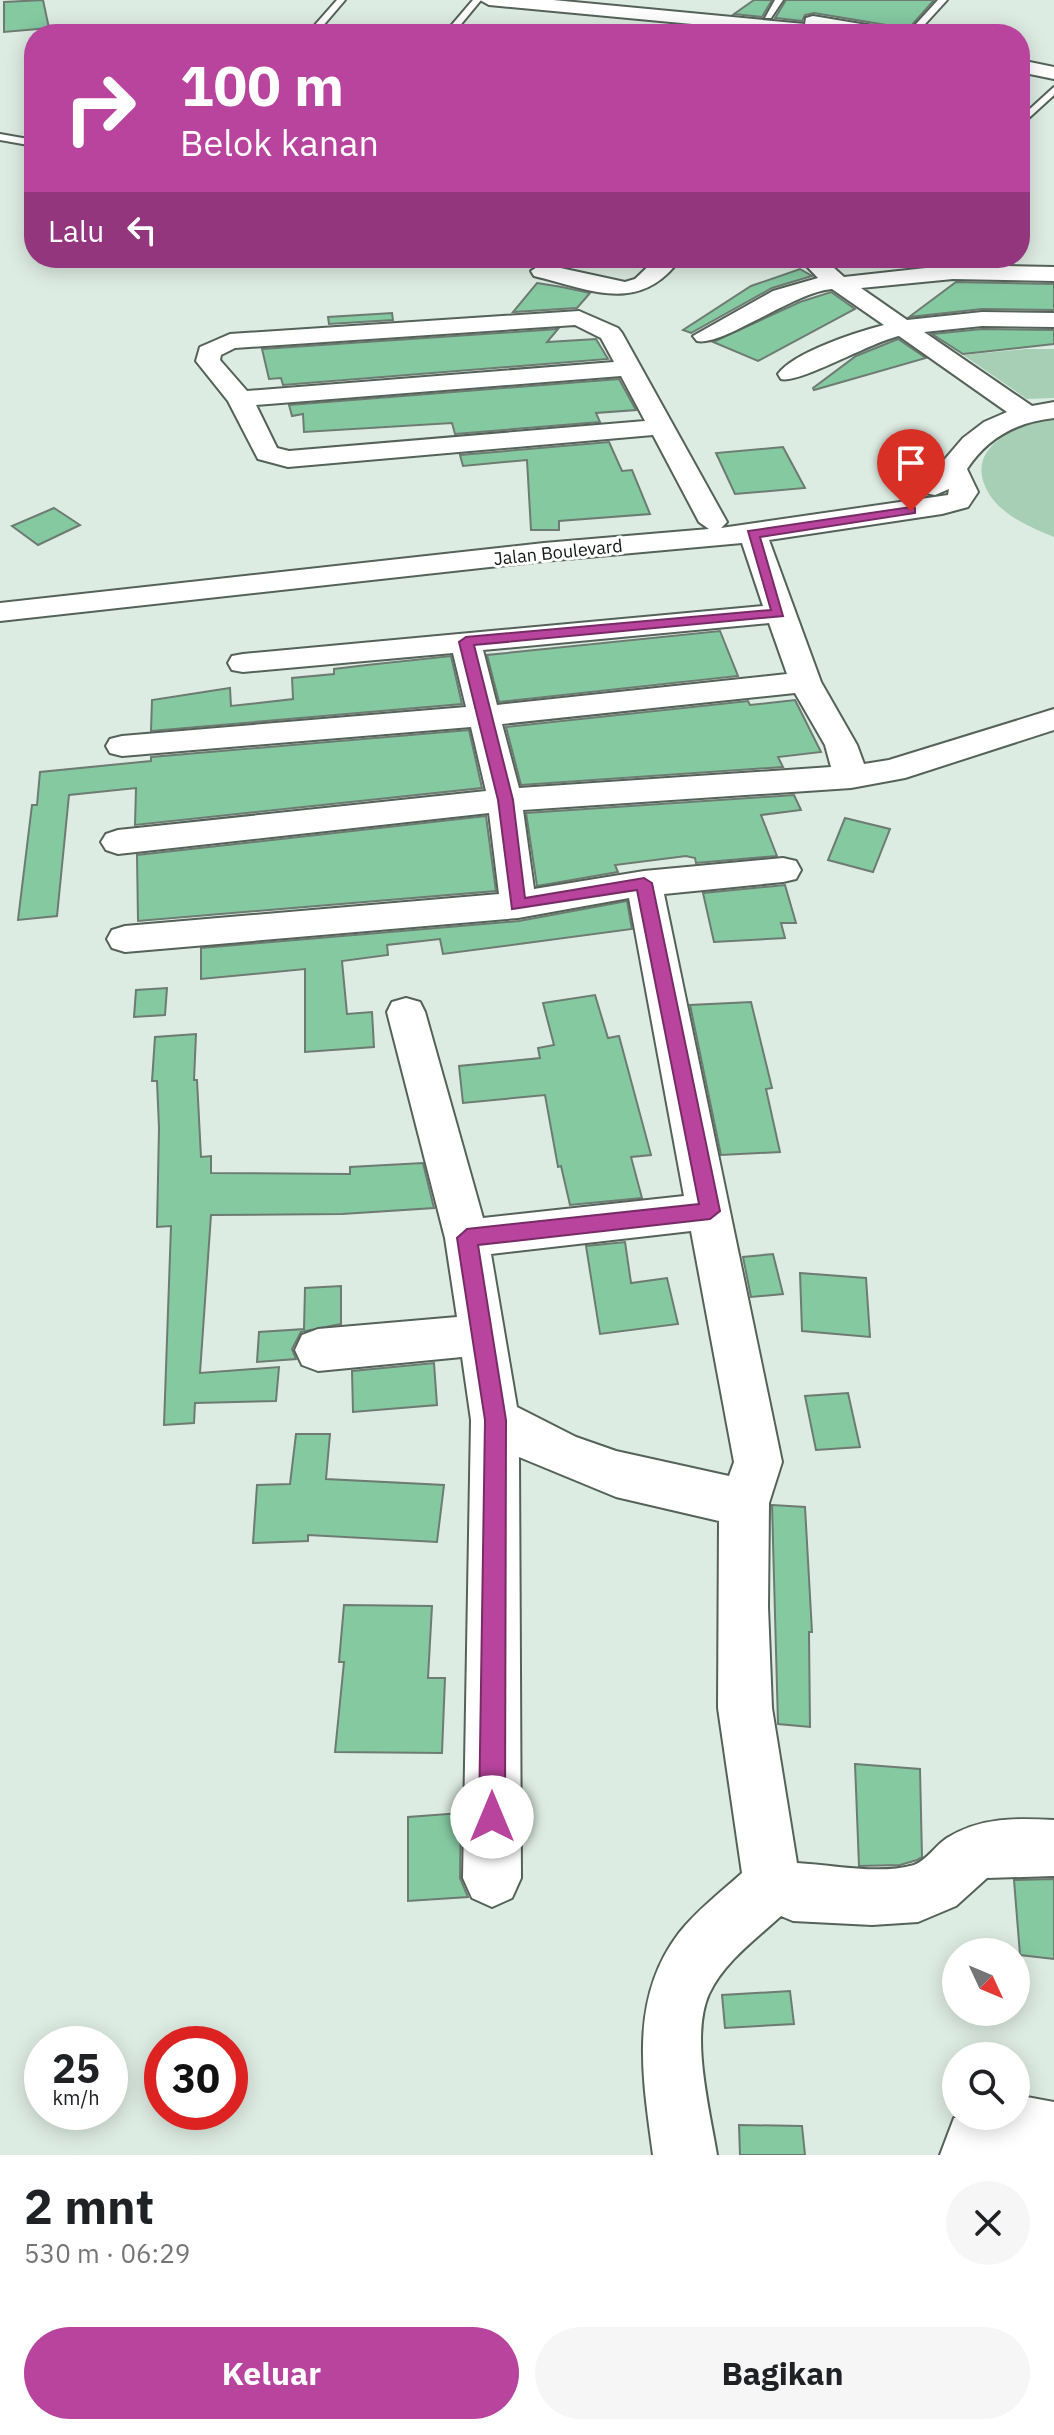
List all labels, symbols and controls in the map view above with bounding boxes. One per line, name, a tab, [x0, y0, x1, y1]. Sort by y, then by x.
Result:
text: 100 m	[180, 49, 344, 121]
icon: right	[48, 56, 152, 160]
text: Belok kanan	[180, 119, 379, 166]
icon: left	[120, 208, 164, 252]
text: Lalu	[48, 211, 104, 250]
pin	[877, 429, 945, 511]
icon: arrive	[889, 441, 933, 485]
street label: Jalan Boulevard	[492, 534, 624, 570]
position arrow	[450, 1775, 534, 1859]
north arrow	[942, 1938, 1030, 2026]
map controls	[942, 1938, 1030, 2130]
speed limit sign: 30	[144, 2026, 248, 2130]
text: 25	[52, 2042, 100, 2094]
button: search	[942, 2042, 1030, 2130]
text: km/h	[52, 2084, 100, 2111]
text: 2 mnt	[24, 2175, 154, 2237]
button: close	[946, 2181, 1030, 2265]
text: 530 m · 06:29	[24, 2236, 190, 2270]
button: Keluar	[24, 2327, 519, 2419]
button: Bagikan	[535, 2327, 1030, 2419]

